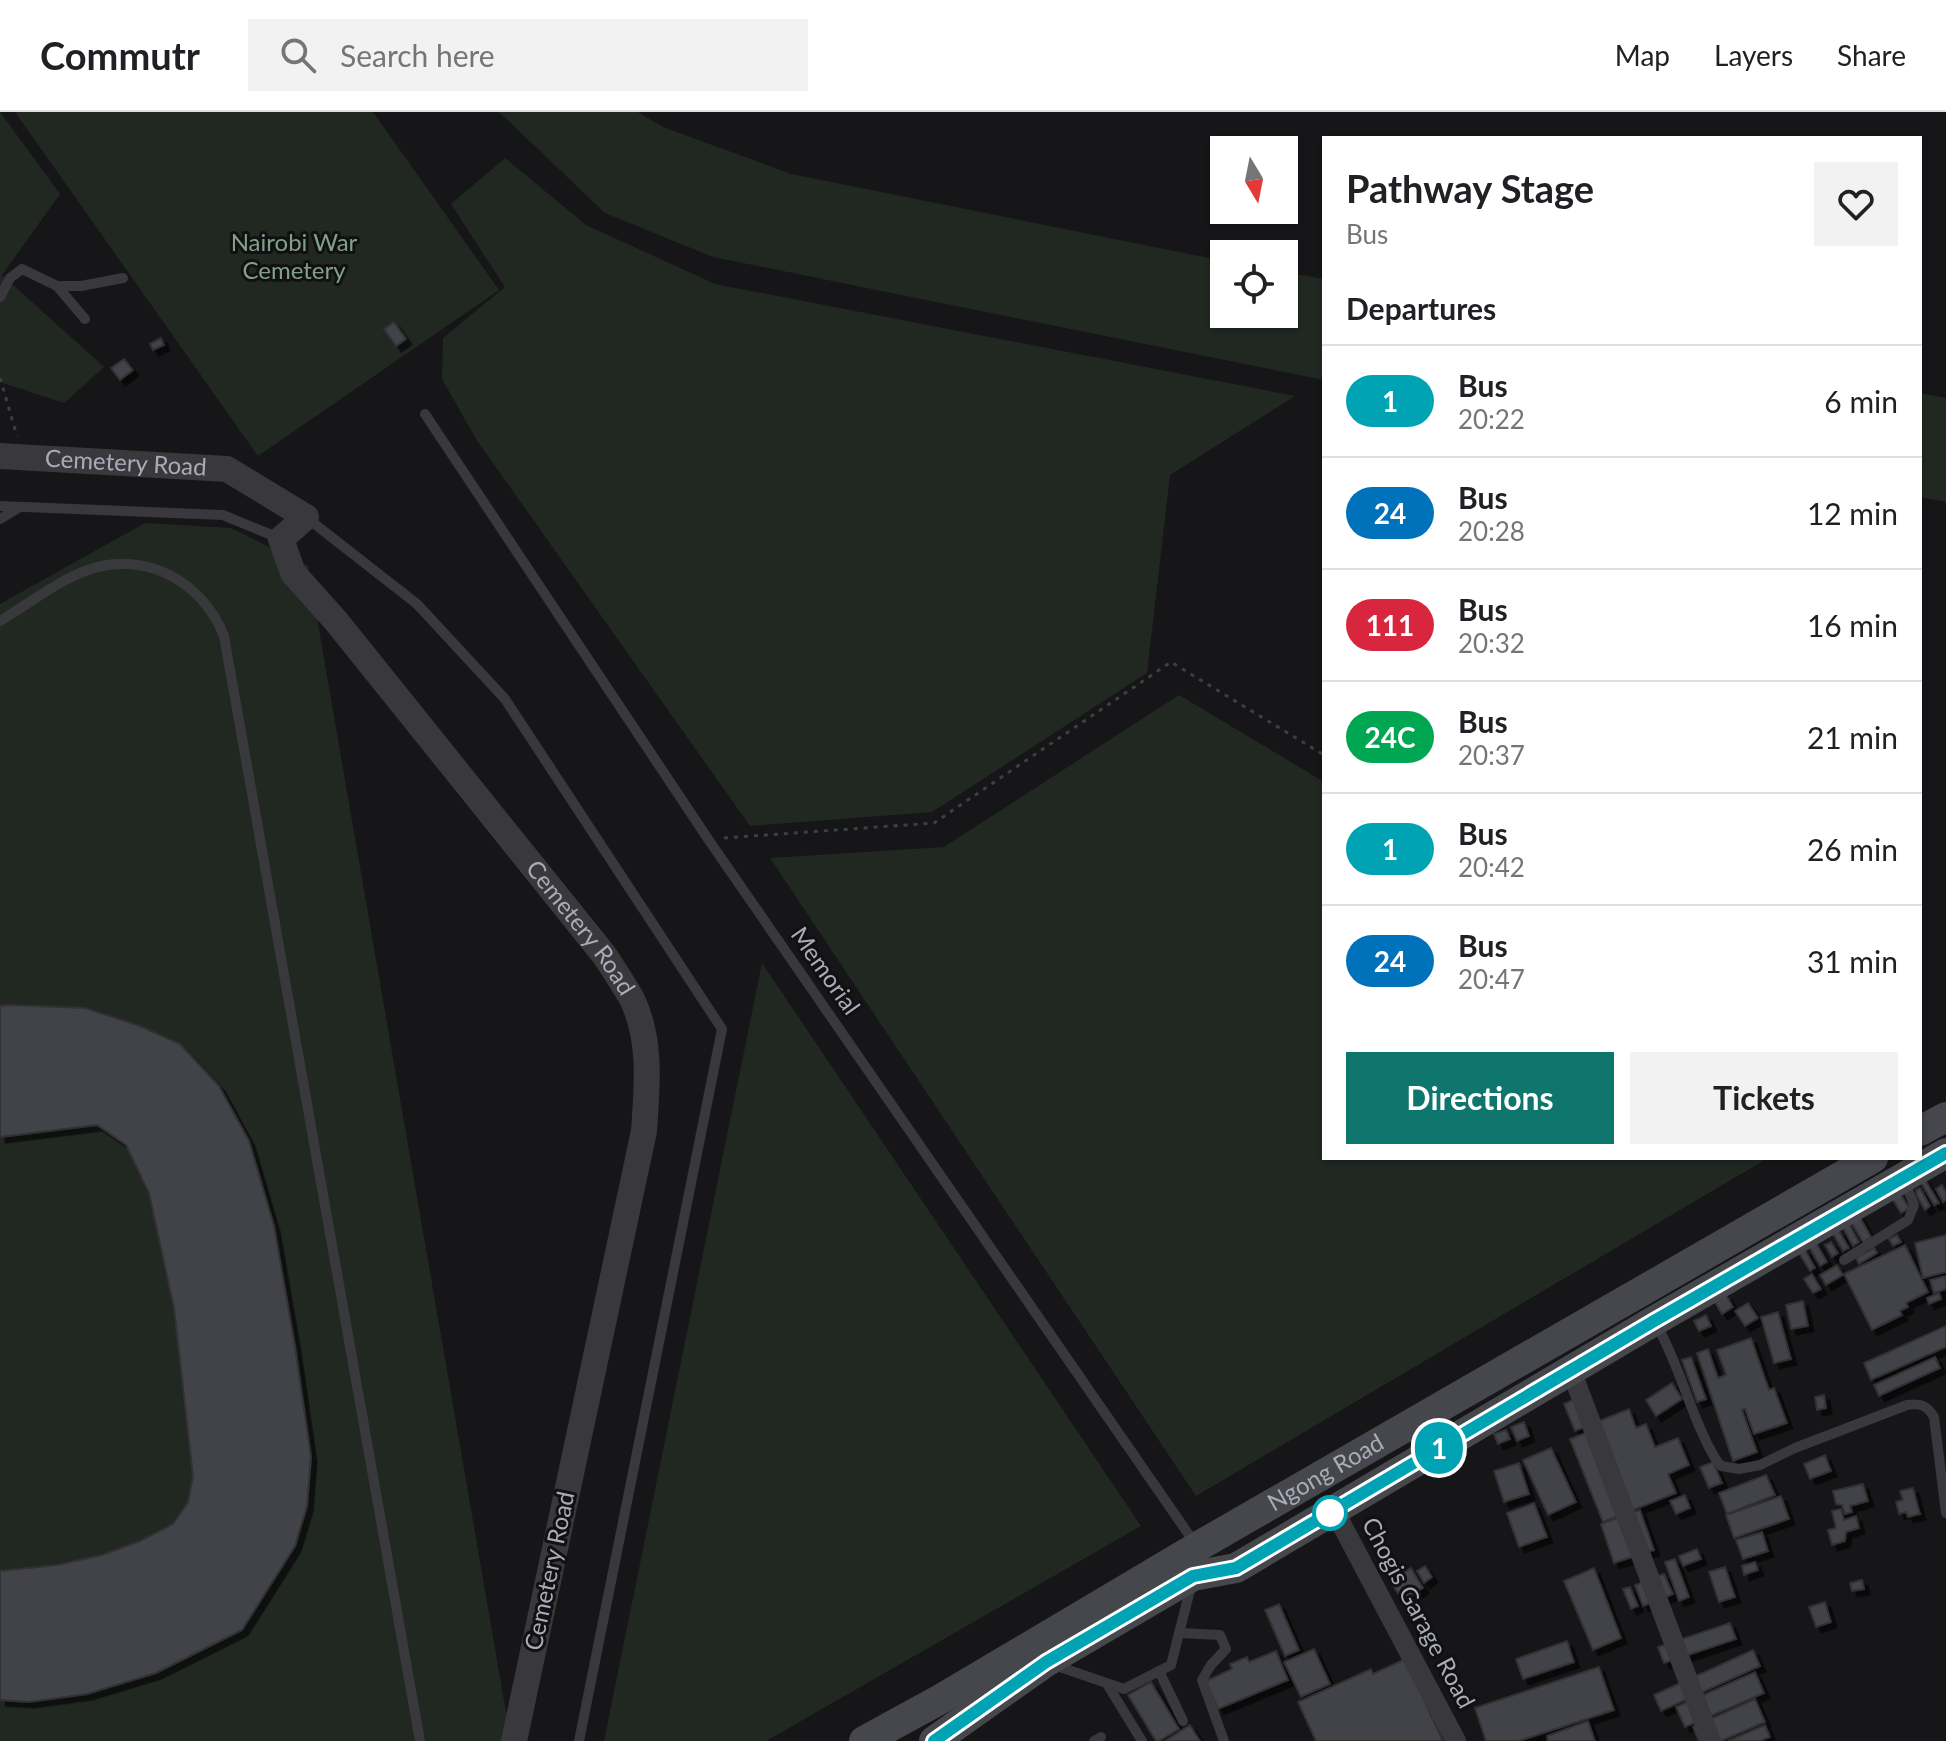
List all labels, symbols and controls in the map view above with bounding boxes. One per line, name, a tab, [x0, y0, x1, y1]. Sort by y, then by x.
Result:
search box	[248, 19, 808, 91]
text: Commutr	[40, 32, 200, 78]
icon: search	[276, 33, 320, 77]
text: Search here	[340, 37, 495, 73]
text: Map	[1615, 38, 1670, 72]
text: Layers	[1714, 38, 1793, 72]
text: Share	[1837, 38, 1906, 72]
north arrow	[1210, 136, 1298, 224]
map controls	[1210, 136, 1298, 328]
button: heart	[1814, 162, 1898, 246]
text: Pathway Stage	[1346, 165, 1594, 211]
text: Bus	[1346, 218, 1388, 250]
park label: Nairobi War Cemetery	[231, 227, 358, 284]
button: locate	[1210, 240, 1298, 328]
text: Departures	[1346, 290, 1496, 326]
text: Bus	[1458, 367, 1508, 403]
text: 6 min	[1824, 383, 1898, 419]
text: 1	[1382, 384, 1398, 418]
text: 20:22	[1458, 403, 1525, 435]
street label: Cemetery Road	[44, 443, 208, 481]
text: Bus	[1458, 479, 1508, 515]
text: 12 min	[1807, 495, 1898, 531]
text: 24	[1374, 496, 1406, 530]
text: 20:28	[1458, 515, 1525, 547]
text: Bus	[1458, 591, 1508, 627]
text: 16 min	[1807, 607, 1898, 643]
text: 111	[1366, 608, 1414, 642]
text: 20:32	[1458, 627, 1525, 659]
text: Bus	[1458, 703, 1508, 739]
text: 21 min	[1807, 719, 1898, 755]
text: 24C	[1364, 720, 1416, 754]
text: 20:37	[1458, 739, 1525, 771]
text: Bus	[1458, 815, 1508, 851]
text: 26 min	[1807, 831, 1898, 867]
text: 1	[1382, 832, 1398, 866]
text: 20:42	[1458, 851, 1525, 883]
street label: Cemetery Road	[521, 854, 642, 1000]
street label: Memorial	[786, 921, 867, 1019]
text: Bus	[1458, 927, 1508, 963]
text: 31 min	[1807, 943, 1898, 979]
text: 24	[1374, 944, 1406, 978]
text: 20:47	[1458, 963, 1525, 995]
button: Directions	[1346, 1052, 1614, 1144]
button: Tickets	[1630, 1052, 1898, 1144]
line badge: 1	[1413, 1422, 1465, 1474]
street label: Ngong Road	[1262, 1427, 1388, 1516]
text: 1	[1431, 1431, 1447, 1465]
street label: Cemetery Road	[518, 1488, 580, 1653]
unlabelled marker	[1313, 1496, 1347, 1530]
street label: Chogis Garage Road	[1357, 1512, 1482, 1713]

